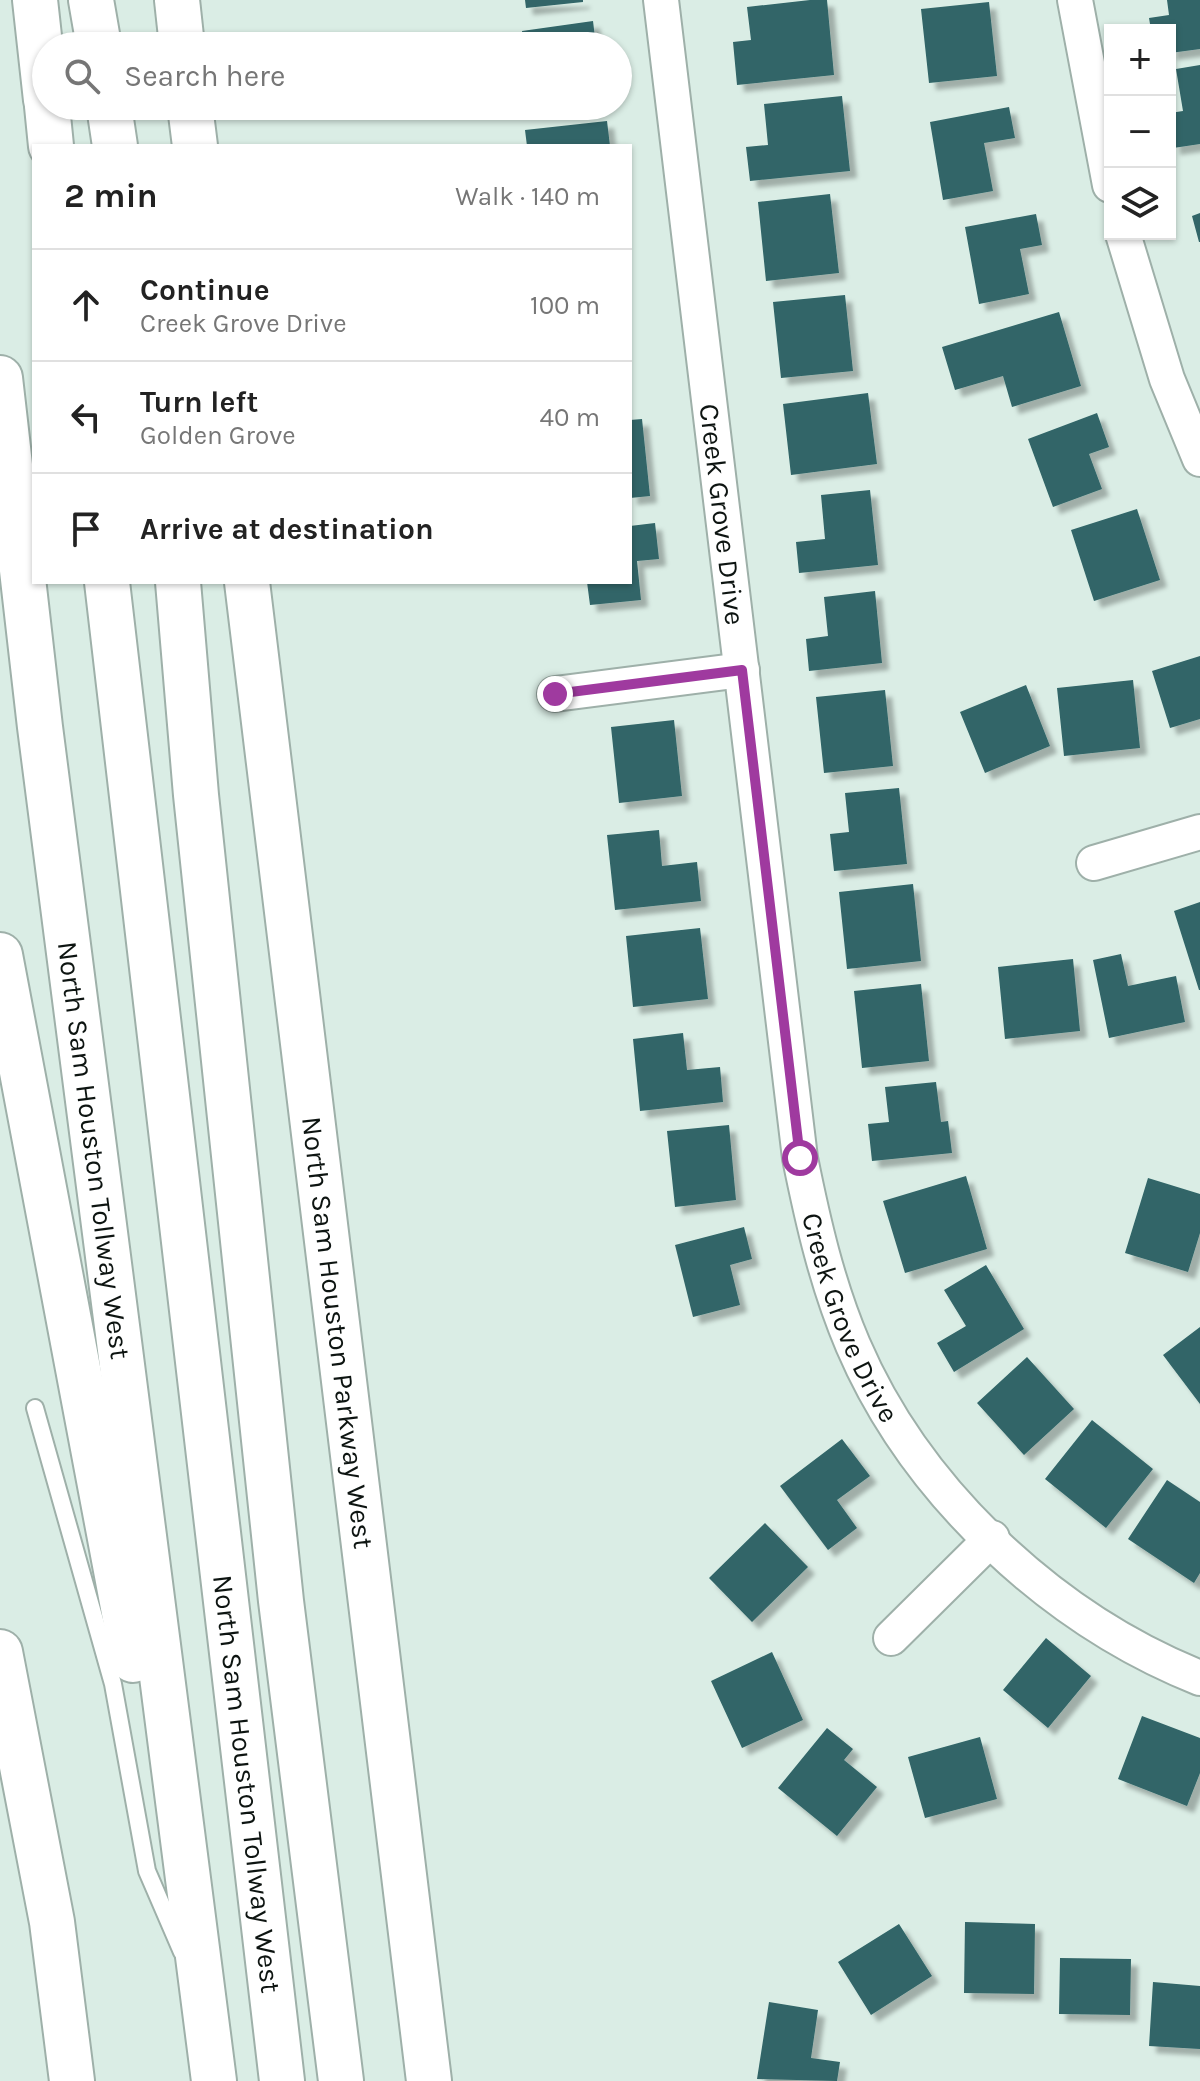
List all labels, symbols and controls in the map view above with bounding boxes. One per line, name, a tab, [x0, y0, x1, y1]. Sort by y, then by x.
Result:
map controls	[1104, 24, 1176, 240]
button: +	[1104, 24, 1176, 96]
search box	[32, 32, 632, 120]
icon: search	[60, 54, 104, 98]
text: Search here	[124, 58, 285, 94]
button: −	[1104, 96, 1176, 168]
button: layers	[1104, 168, 1176, 240]
text: 2 min	[64, 176, 158, 216]
text: Walk · 140 m	[455, 181, 600, 212]
text: Continue	[140, 272, 270, 308]
icon: ahead	[64, 283, 108, 327]
text: 100 m	[530, 290, 600, 321]
text: Creek Grove Drive	[140, 308, 347, 339]
text: Turn left	[140, 384, 258, 420]
icon: left	[64, 395, 108, 439]
text: 40 m	[540, 402, 600, 433]
street label: Creek Grove Drive	[693, 402, 752, 627]
text: Golden Grove	[140, 420, 296, 451]
icon: arrive	[64, 507, 108, 551]
text: Arrive at destination	[140, 511, 434, 547]
route end	[537, 676, 573, 712]
street label: North Sam Houston Tollway West	[51, 939, 137, 1361]
street label: North Sam Houston Parkway West	[295, 1115, 380, 1550]
route start	[782, 1140, 818, 1176]
street label: Creek Grove Drive	[795, 1209, 906, 1428]
street label: North Sam Houston Tollway West	[206, 1573, 288, 1995]

